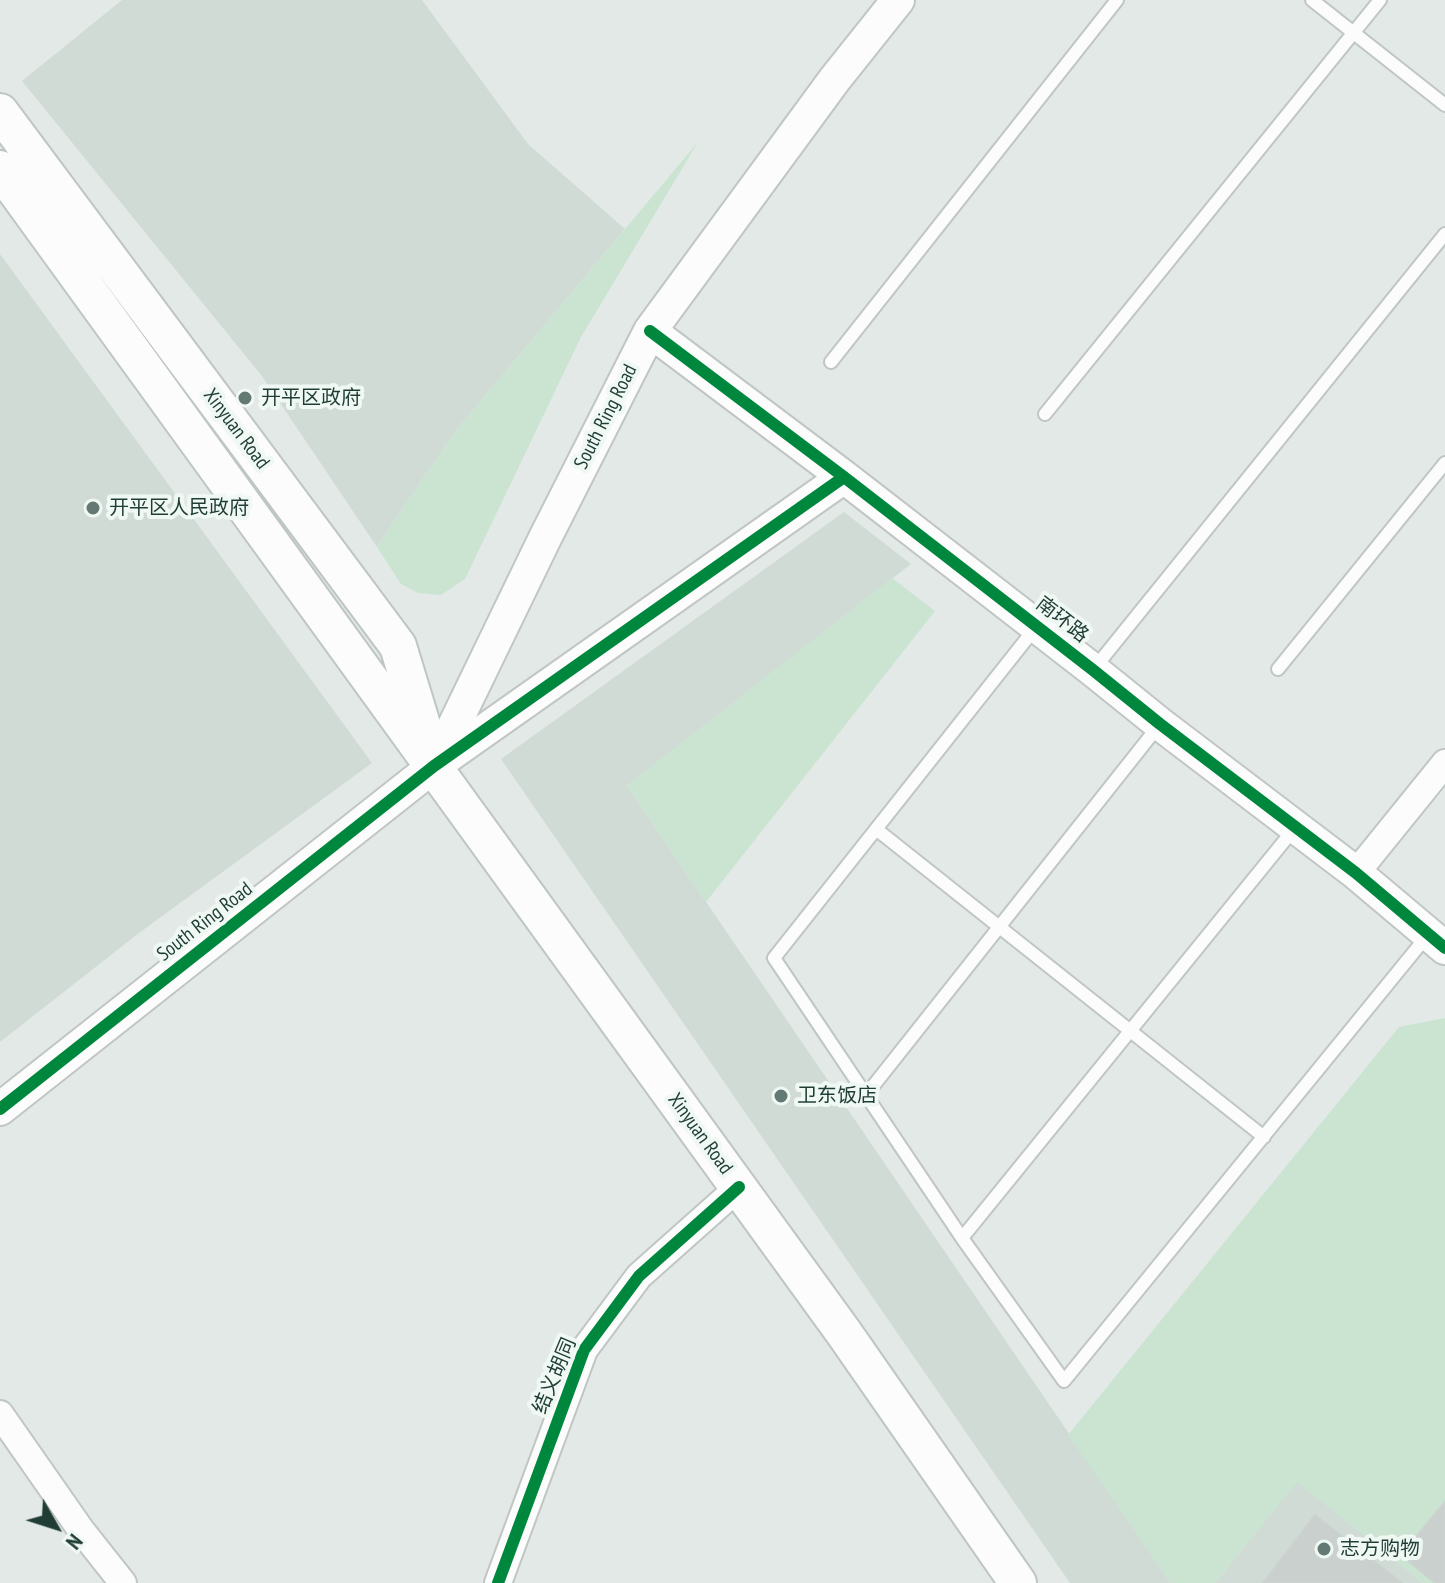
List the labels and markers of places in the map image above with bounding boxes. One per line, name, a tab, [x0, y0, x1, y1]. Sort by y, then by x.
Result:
place label: 开平区政府	[261, 386, 361, 410]
marker: 开平区政府	[236, 389, 254, 407]
place label: 开平区人民政府	[109, 496, 249, 520]
marker: 开平区人民政府	[84, 499, 102, 517]
place label: 卫东饭店	[797, 1084, 877, 1108]
marker: 卫东饭店	[772, 1087, 790, 1105]
place label: 志方购物	[1340, 1537, 1420, 1561]
marker: 志方购物	[1315, 1540, 1333, 1558]

